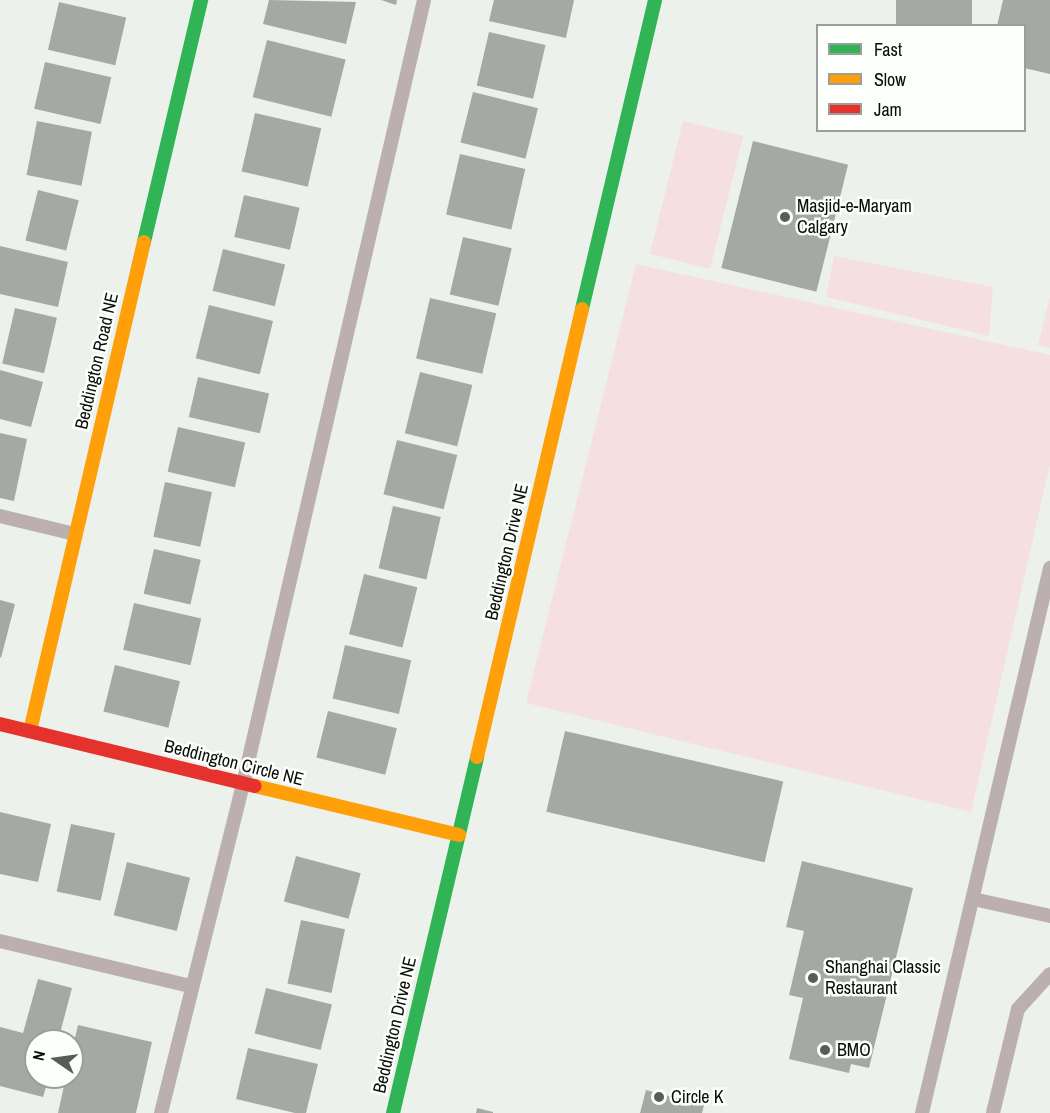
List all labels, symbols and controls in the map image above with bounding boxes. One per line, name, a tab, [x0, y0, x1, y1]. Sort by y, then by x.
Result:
legend	[816, 24, 1026, 132]
text: Fast	[874, 37, 902, 62]
text: Slow	[874, 67, 906, 92]
text: Jam	[874, 97, 902, 122]
place label: Masjid-e-Maryam Calgary	[797, 196, 912, 238]
marker: Masjid-e-Maryam Calgary	[778, 210, 792, 224]
street label: Beddington Road NE	[71, 291, 123, 431]
street label: Beddington Drive NE	[481, 482, 533, 622]
street label: Beddington Circle NE	[162, 735, 306, 791]
street label: Beddington Drive NE	[369, 955, 421, 1095]
place label: Shanghai Classic Restaurant	[825, 957, 941, 1000]
marker: Shanghai Classic Restaurant	[806, 971, 820, 985]
north arrow	[24, 1029, 84, 1089]
place label: BMO	[837, 1039, 871, 1061]
marker: BMO	[818, 1043, 832, 1057]
text: N	[27, 1048, 50, 1063]
place label: Circle K	[671, 1086, 723, 1108]
marker: Circle K	[652, 1090, 666, 1104]

